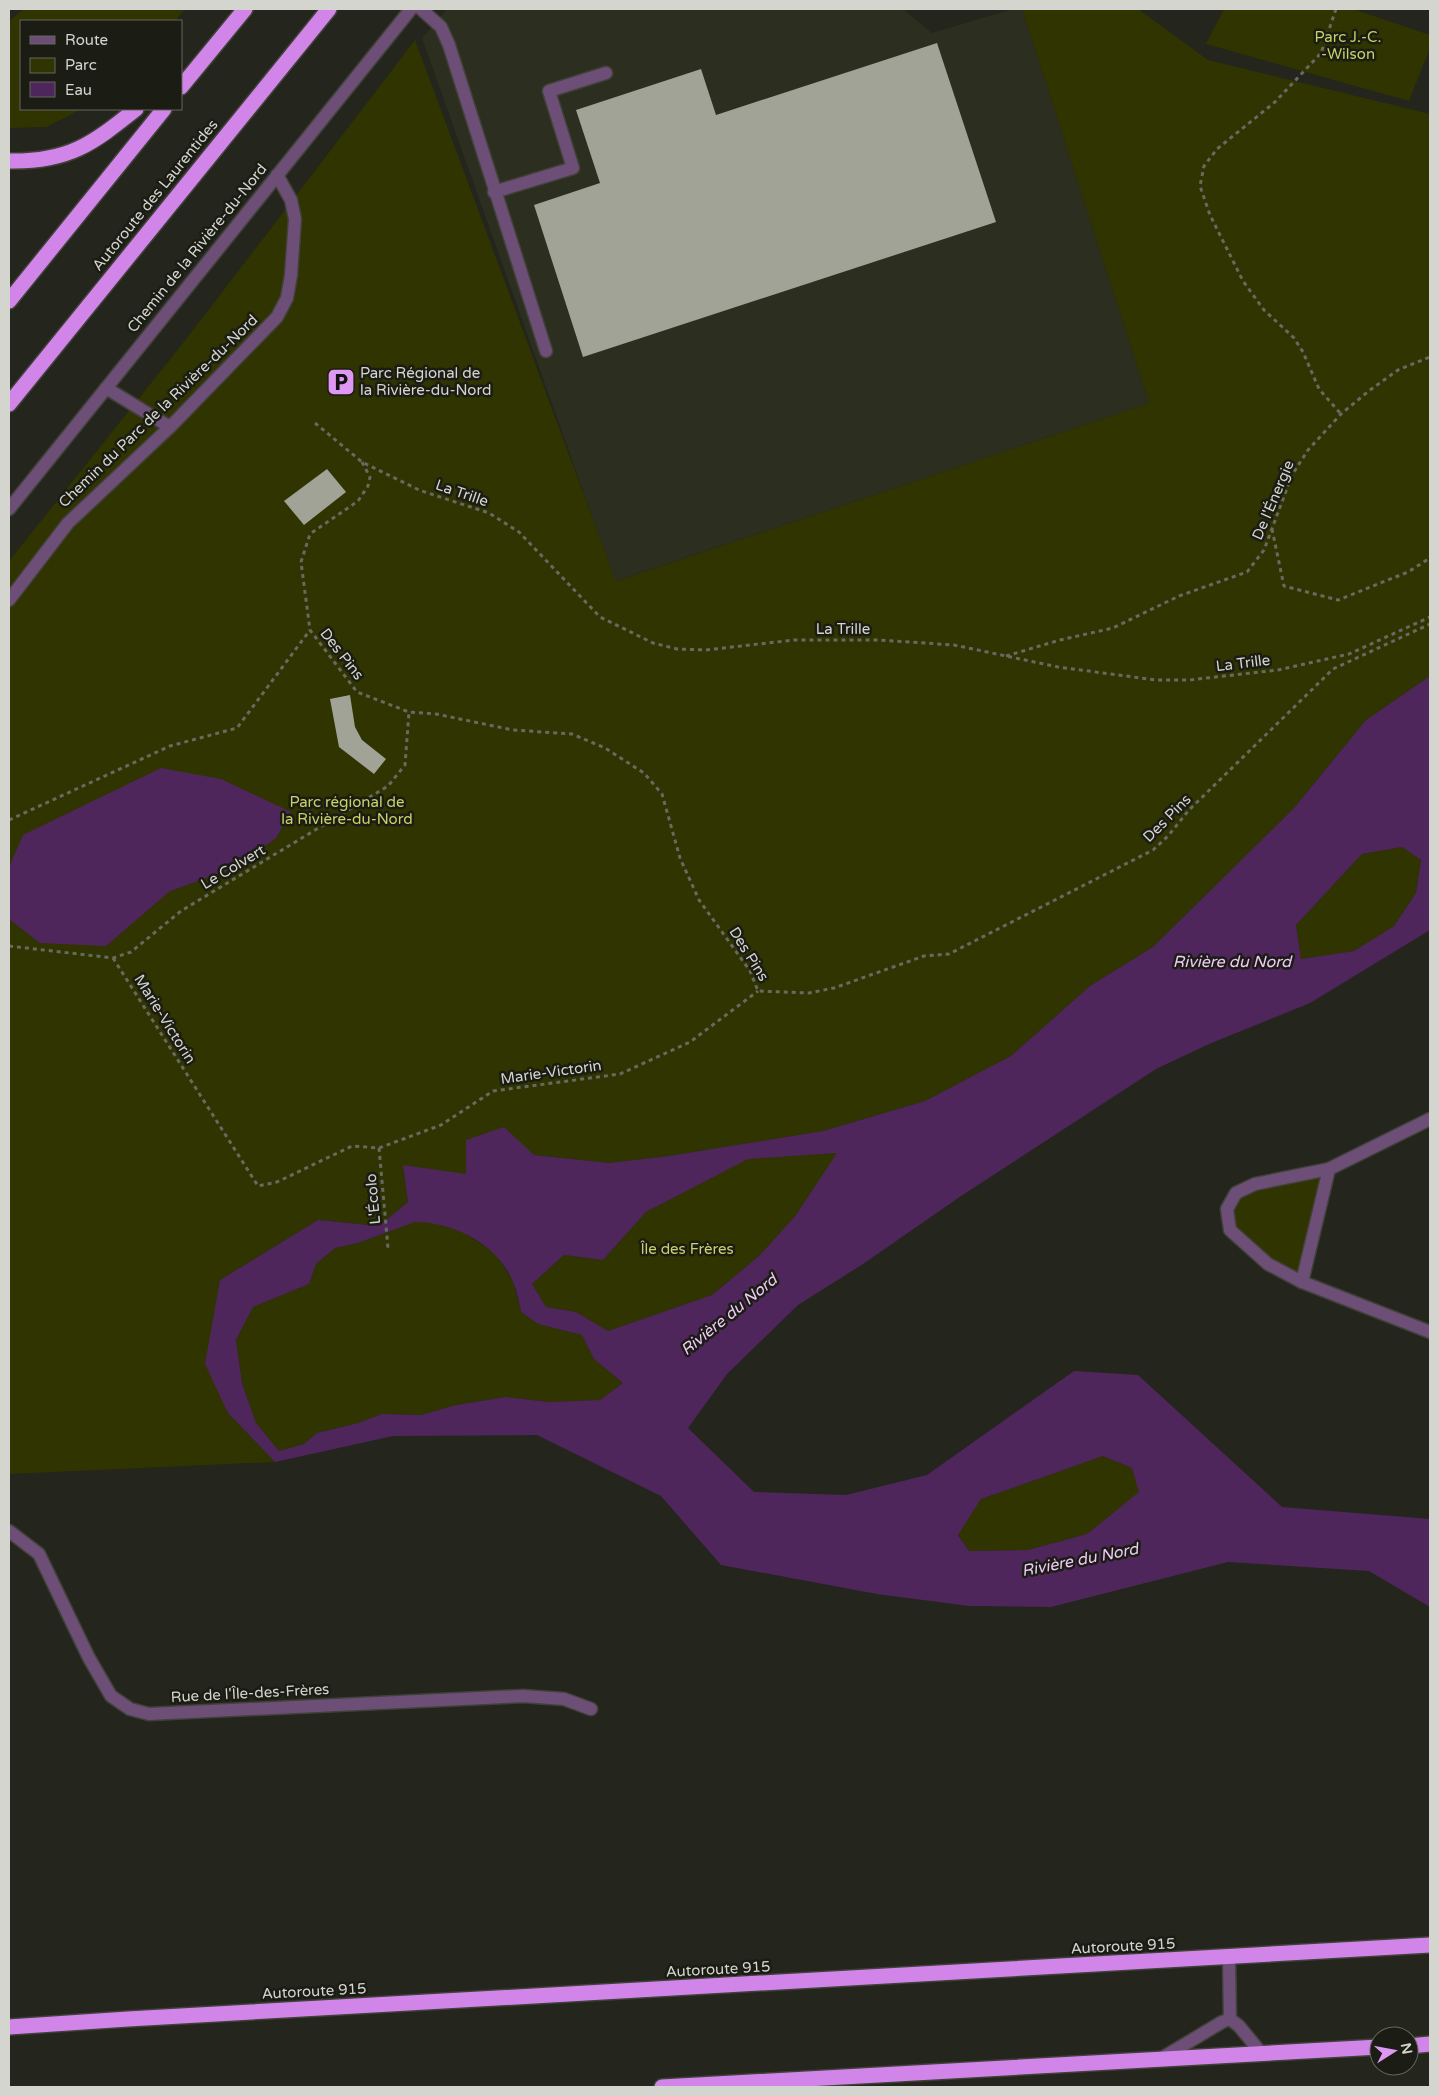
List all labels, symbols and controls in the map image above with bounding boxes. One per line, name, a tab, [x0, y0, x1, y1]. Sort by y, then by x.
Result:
legend	[20, 20, 182, 110]
park label: Parc J.-C. -Wilson	[1315, 28, 1381, 63]
text: Route	[65, 31, 108, 49]
text: Parc	[65, 56, 97, 74]
text: Eau	[65, 81, 92, 99]
street label: Autoroute des Laurentides	[88, 116, 222, 274]
street label: Chemin de la Rivière-du-Nord	[123, 160, 271, 336]
street label: Chemin du Parc de la Rivière-du-Nord	[55, 311, 261, 511]
place label: Parc Régional de la Rivière-du-Nord	[360, 364, 491, 399]
parking icon: Parc Régional de la Rivière-du-Nord	[326, 367, 356, 397]
street label: De l'Énergie	[1248, 457, 1298, 543]
street label: La Trille	[433, 476, 491, 510]
street label: La Trille	[816, 620, 870, 638]
street label: Des Pins	[316, 625, 368, 683]
street label: La Trille	[1215, 651, 1271, 675]
street label: Des Pins	[1139, 790, 1195, 846]
park label: Parc régional de la Rivière-du-Nord	[281, 793, 413, 828]
street label: Le Colvert	[198, 841, 269, 893]
street label: Des Pins	[725, 924, 773, 984]
water label: Rivière du Nord	[1173, 952, 1293, 972]
street label: Marie-Victorin	[130, 971, 200, 1067]
street label: Marie-Victorin	[499, 1056, 603, 1088]
street label: L'Écolo	[362, 1173, 384, 1225]
park label: Île des Frères	[640, 1240, 734, 1258]
water label: Rivière du Nord	[677, 1269, 783, 1360]
water label: Rivière du Nord	[1020, 1539, 1142, 1581]
street label: Rue de l'Île-des-Frères	[170, 1680, 330, 1706]
street label: Autoroute 915	[1070, 1934, 1176, 1958]
street label: Autoroute 915	[665, 1957, 771, 1981]
street label: Autoroute 915	[261, 1979, 367, 2003]
north arrow	[1369, 2026, 1419, 2076]
text: N	[1397, 2041, 1416, 2056]

